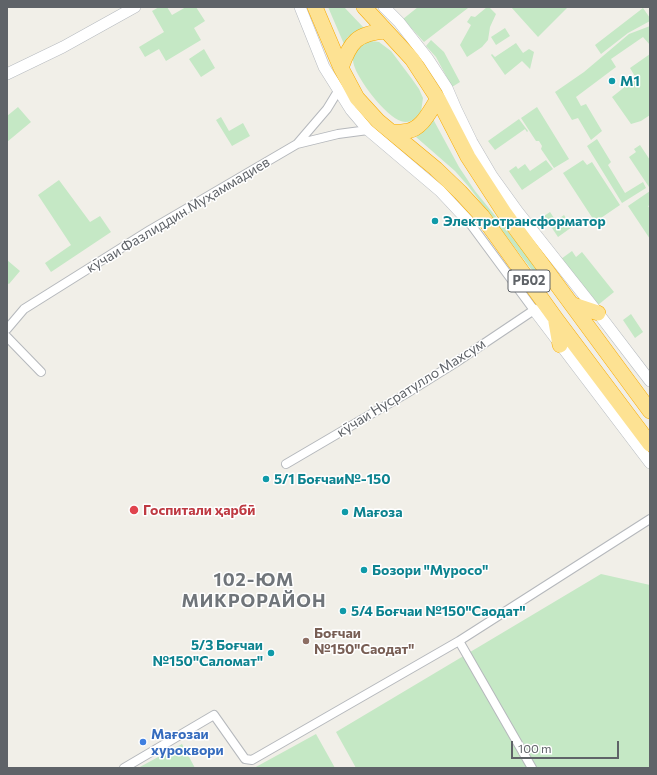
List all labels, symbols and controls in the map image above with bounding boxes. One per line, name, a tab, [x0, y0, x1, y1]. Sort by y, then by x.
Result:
place label: М1	[620, 73, 640, 89]
marker: М1	[607, 76, 617, 86]
street label: кӯчаи Фазлиддин Муҳаммадиев	[83, 153, 273, 277]
place label: Электротрансформатор	[443, 213, 606, 229]
marker: Электротрансформатор	[430, 216, 440, 226]
road number: РБ02	[508, 270, 550, 292]
street label: кӯчаи Нусратулло Махсум	[333, 335, 489, 441]
place label: 5/1 Боғчаи№-150	[274, 471, 391, 487]
marker: 5/1 Боғчаи№-150	[261, 474, 271, 484]
place label: Госпитали ҳарбӣ	[143, 502, 255, 518]
marker: Госпитали ҳарбӣ	[128, 504, 140, 516]
place label: Мағоза	[353, 504, 402, 520]
marker: Мағоза	[340, 507, 350, 517]
place label: Бозори "Муросо"	[372, 562, 488, 578]
marker: Бозори "Муросо"	[359, 565, 369, 575]
district label: 102-ЮМ МИКРОРАЙОН	[181, 569, 327, 612]
place label: 5/4 Боғчаи №150"Саодат"	[351, 603, 526, 619]
marker: 5/4 Боғчаи №150"Саодат"	[338, 606, 348, 616]
place label: Боғчаи №150"Саодат"	[314, 625, 414, 658]
marker: Боғчаи №150"Саодат"	[301, 636, 311, 646]
place label: 5/3 Боғчаи №150"Саломат"	[153, 637, 263, 670]
marker: 5/3 Боғчаи №150"Саломат"	[266, 648, 276, 658]
place label: Мағозаи хуроквори	[151, 726, 224, 758]
scale bar	[513, 733, 621, 759]
marker: Мағозаи хуроквори	[138, 737, 148, 747]
text: 100 m	[518, 741, 552, 755]

